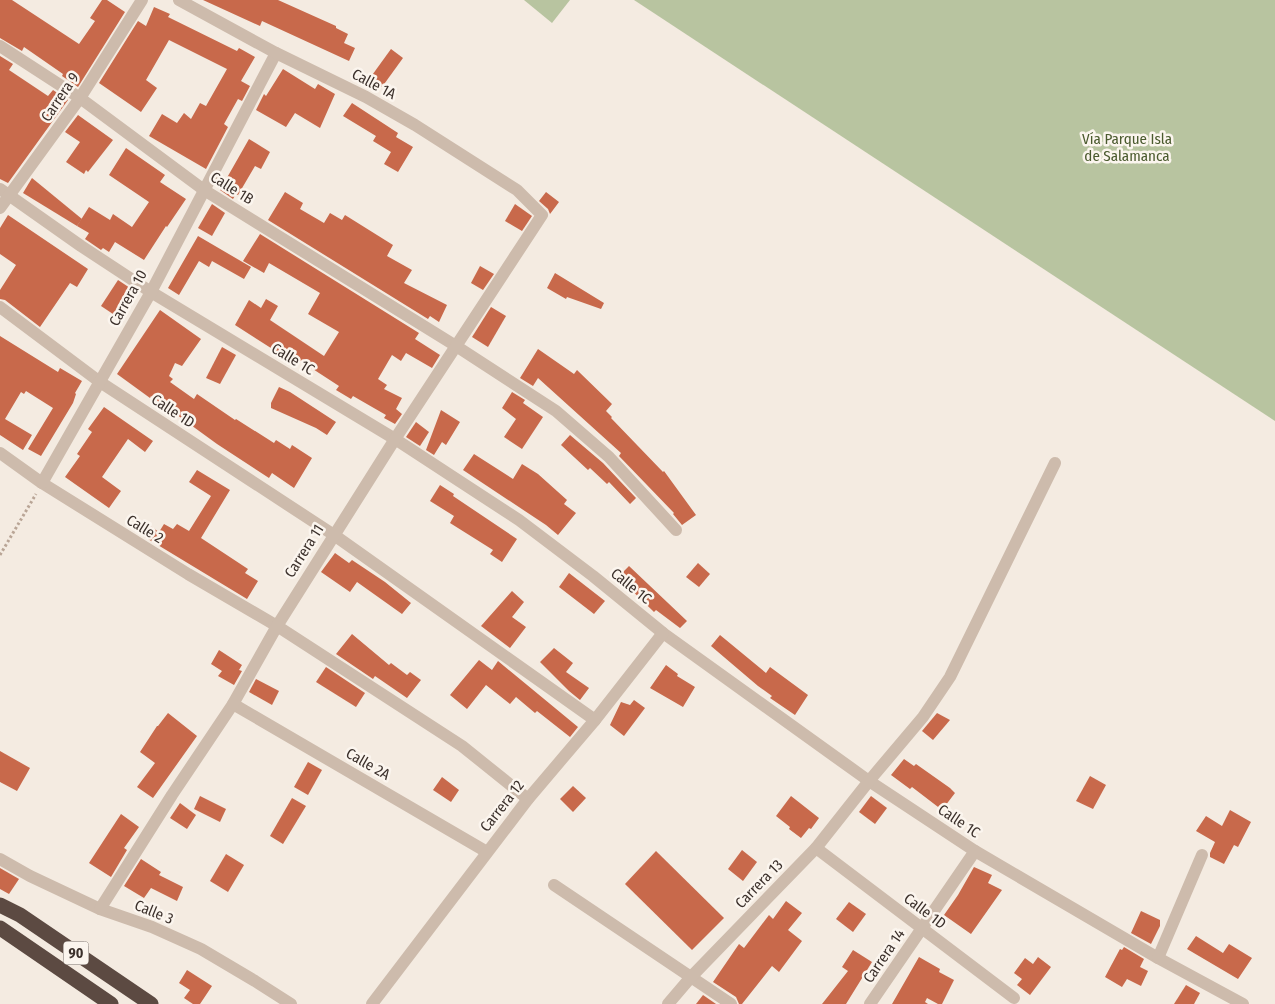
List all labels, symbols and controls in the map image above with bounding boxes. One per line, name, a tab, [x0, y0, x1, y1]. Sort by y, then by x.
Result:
street label: Calle 1A	[349, 65, 399, 103]
street label: Carrera 9	[37, 69, 83, 125]
park label: Vía Parque Isla de Salamanca	[1082, 130, 1172, 165]
street label: Calle 1B	[207, 168, 257, 208]
street label: Carrera 10	[105, 267, 151, 329]
street label: Calle 1C	[268, 339, 318, 379]
street label: Calle 1D	[148, 390, 198, 432]
street label: Calle 2	[123, 511, 167, 547]
street label: Carrera 11	[281, 521, 327, 581]
street label: Calle 1C	[607, 564, 655, 608]
street label: Calle 2A	[343, 744, 393, 784]
street label: Carrera 12	[476, 776, 528, 835]
street label: Calle 1C	[935, 800, 984, 842]
street label: Carrera 13	[731, 856, 787, 912]
street label: Calle 1D	[900, 889, 950, 933]
street label: Calle 3	[132, 896, 176, 928]
street label: Carrera 14	[859, 926, 909, 986]
road number: 90	[64, 941, 88, 964]

